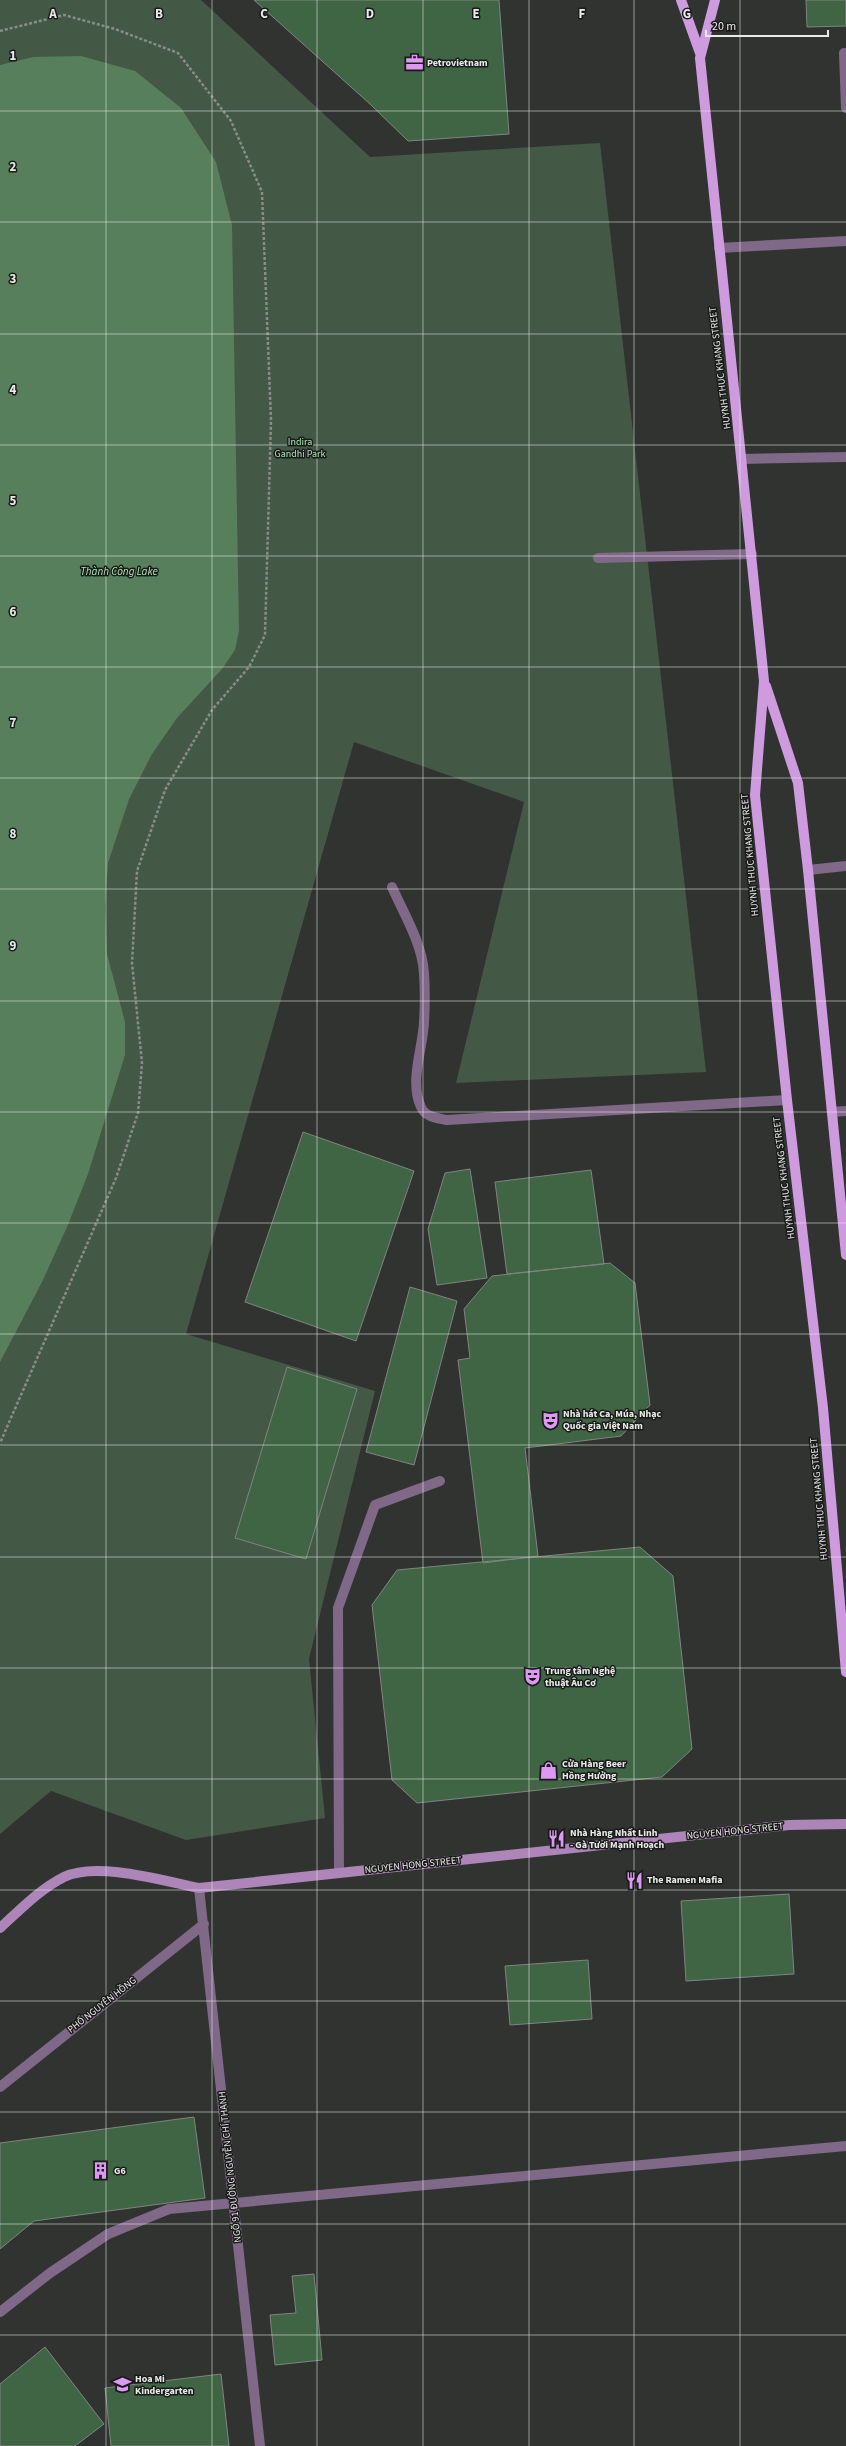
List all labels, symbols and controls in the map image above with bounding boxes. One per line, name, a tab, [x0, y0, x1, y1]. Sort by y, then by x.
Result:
text: A	[48, 5, 57, 23]
text: B	[155, 5, 163, 23]
text: C	[260, 5, 268, 23]
text: D	[366, 5, 374, 23]
text: E	[472, 5, 480, 23]
text: F	[579, 5, 586, 23]
text: G	[683, 5, 691, 23]
scale bar	[706, 12, 828, 38]
text: 20 m	[712, 18, 736, 35]
text: 1	[10, 47, 17, 65]
office icon: Petrovietnam	[404, 53, 424, 73]
place label: Petrovietnam	[427, 56, 487, 70]
text: 2	[10, 158, 17, 176]
text: 3	[10, 270, 17, 288]
street label: HUYNH THUC KHANG STREET	[705, 305, 734, 430]
text: 4	[10, 381, 17, 399]
park label: Indira Gandhi Park	[275, 435, 325, 461]
text: 5	[10, 492, 17, 510]
water label: Thành Công Lake	[80, 564, 158, 579]
text: 6	[10, 603, 17, 621]
text: 7	[10, 714, 17, 732]
street label: HUYNH THUC KHANG STREET	[738, 792, 762, 917]
text: 8	[10, 825, 17, 843]
text: 9	[10, 937, 17, 955]
street label: HUYNH THUC KHANG STREET	[769, 1115, 798, 1240]
place label: Nhà hát Ca, Múa, Nhạc Quốc gia Việt Nam	[563, 1407, 662, 1433]
theatre icon: Nhà hát Ca, Múa, Nhạc Quốc gia Việt Nam	[540, 1410, 560, 1430]
street label: HUYNH THUC KHANG STREET	[807, 1436, 831, 1561]
place label: Trung tâm Nghệ thuật Âu Cơ	[545, 1664, 615, 1690]
theatre icon: Trung tâm Nghệ thuật Âu Cơ	[522, 1667, 542, 1687]
place label: Cửa Hàng Beer Hồng Hưởng	[562, 1757, 626, 1783]
shop icon: Cửa Hàng Beer Hồng Hưởng	[539, 1760, 559, 1780]
street label: NGUYEN HONG STREET	[686, 1819, 785, 1843]
place label: Nhà Hàng Nhất Linh - Gà Tươi Mạnh Hoạch	[570, 1826, 665, 1852]
restaurant icon: Nhà Hàng Nhất Linh - Gà Tươi Mạnh Hoạch	[547, 1829, 567, 1849]
street label: NGUYEN HONG STREET	[364, 1853, 463, 1877]
restaurant icon: The Ramen Mafia	[624, 1870, 644, 1890]
place label: The Ramen Mafia	[647, 1873, 723, 1887]
street label: PHỐ NGUYÊN HỒNG	[65, 1974, 139, 2036]
street label: NGÕ 91 ĐƯỜNG NGUYỄN CHÍ THANH	[215, 2091, 245, 2243]
building icon: G6	[91, 2161, 111, 2181]
place label: G6	[114, 2164, 126, 2178]
place label: Hoa Mi Kindergarten	[135, 2372, 194, 2398]
school or university icon: Hoa Mi Kindergarten	[112, 2375, 132, 2395]

